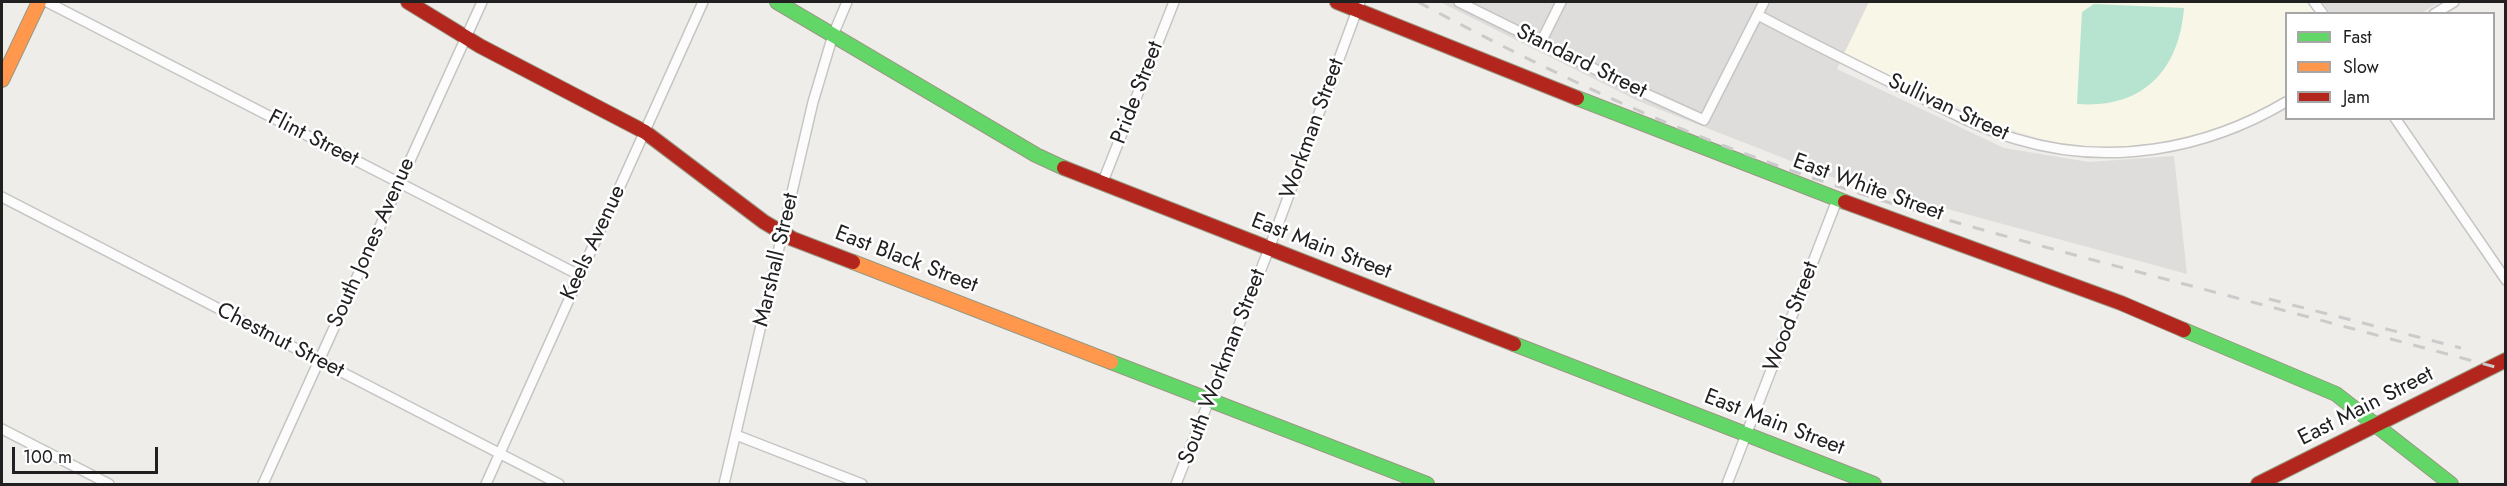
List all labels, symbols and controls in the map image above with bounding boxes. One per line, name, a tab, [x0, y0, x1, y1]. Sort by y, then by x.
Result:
legend	[2285, 12, 2495, 120]
street label: Standard Street	[1512, 19, 1650, 105]
text: Fast	[2343, 24, 2372, 50]
street label: Pride Street	[1106, 38, 1170, 148]
text: Slow	[2343, 54, 2379, 80]
street label: Workman Street	[1275, 55, 1351, 203]
street label: Sullivan Street	[1883, 68, 2013, 148]
text: Jam	[2343, 84, 2370, 110]
street label: Flint Street	[263, 105, 363, 173]
street label: East White Street	[1789, 149, 1947, 227]
street label: South Jones Avenue	[323, 154, 421, 332]
street label: Keels Avenue	[556, 181, 632, 305]
street label: Marshall Street	[749, 191, 805, 329]
street label: East Main Street	[1247, 208, 1395, 286]
street label: East Black Street	[831, 221, 981, 299]
street label: Wood Street	[1759, 258, 1825, 376]
street label: South Workman Street	[1174, 266, 1272, 468]
street label: Chestnut Street	[212, 298, 348, 384]
street label: East Main Street	[2294, 362, 2438, 452]
street label: East Main Street	[1700, 384, 1848, 462]
scale bar	[15, 435, 160, 473]
text: 100 m	[23, 444, 72, 470]

